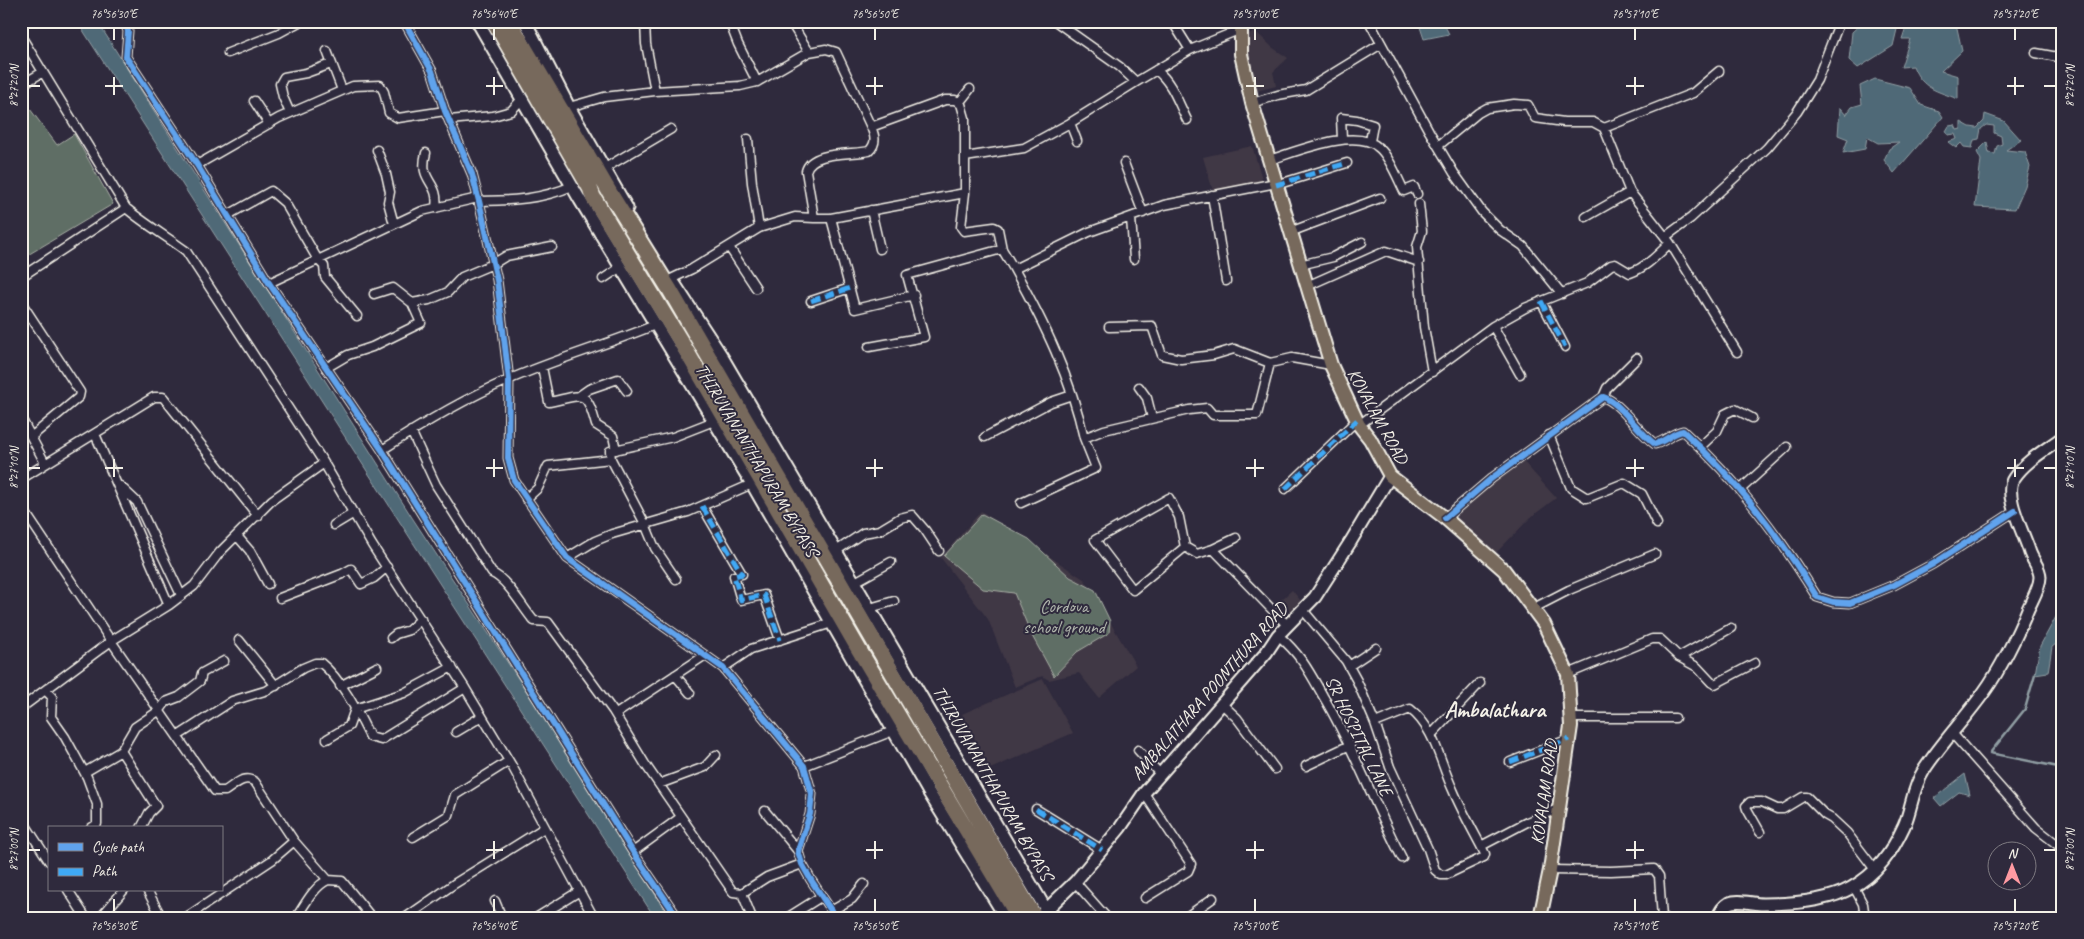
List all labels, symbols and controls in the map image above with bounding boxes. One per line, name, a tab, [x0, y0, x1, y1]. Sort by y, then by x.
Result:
text: 76°56'30"E	[91, 6, 139, 22]
text: 76°56'40"E	[471, 6, 519, 22]
text: 76°56'50"E	[852, 6, 900, 22]
text: 76°57'00"E	[1232, 6, 1280, 22]
text: 76°57'10"E	[1612, 6, 1660, 22]
text: 76°57'20"E	[1992, 6, 2040, 22]
text: 8°27'20"N	[6, 63, 22, 107]
text: 8°27'20"N	[2062, 63, 2078, 107]
street label: THIRUVANANTHAPURAM BYPASS	[691, 360, 825, 563]
street label: KOVALAM ROAD	[1343, 365, 1414, 469]
text: 8°27'10"N	[6, 445, 22, 489]
text: 8°27'10"N	[2062, 445, 2078, 489]
park label: Cordova school ground	[1023, 595, 1108, 638]
street label: AMBALATHARA POONTHURA ROAD	[1126, 597, 1293, 784]
street label: SR HOSPITAL LANE	[1320, 672, 1398, 801]
street label: THIRUVANANTHAPURAM BYPASS	[928, 682, 1059, 887]
district label: Ambalathara	[1445, 696, 1548, 724]
street label: KOVALAM ROAD	[1526, 737, 1562, 846]
legend	[48, 826, 222, 892]
text: 8°27'00"N	[6, 827, 22, 871]
text: 8°27'00"N	[2062, 827, 2078, 871]
text: Cycle path	[92, 838, 144, 857]
north arrow	[1986, 842, 2036, 892]
text: N	[2008, 845, 2019, 862]
text: Path	[92, 862, 118, 881]
text: 76°56'30"E	[91, 918, 139, 934]
text: 76°56'40"E	[471, 918, 519, 934]
text: 76°56'50"E	[852, 918, 900, 934]
text: 76°57'00"E	[1232, 918, 1280, 934]
text: 76°57'10"E	[1612, 918, 1660, 934]
text: 76°57'20"E	[1992, 918, 2040, 934]

